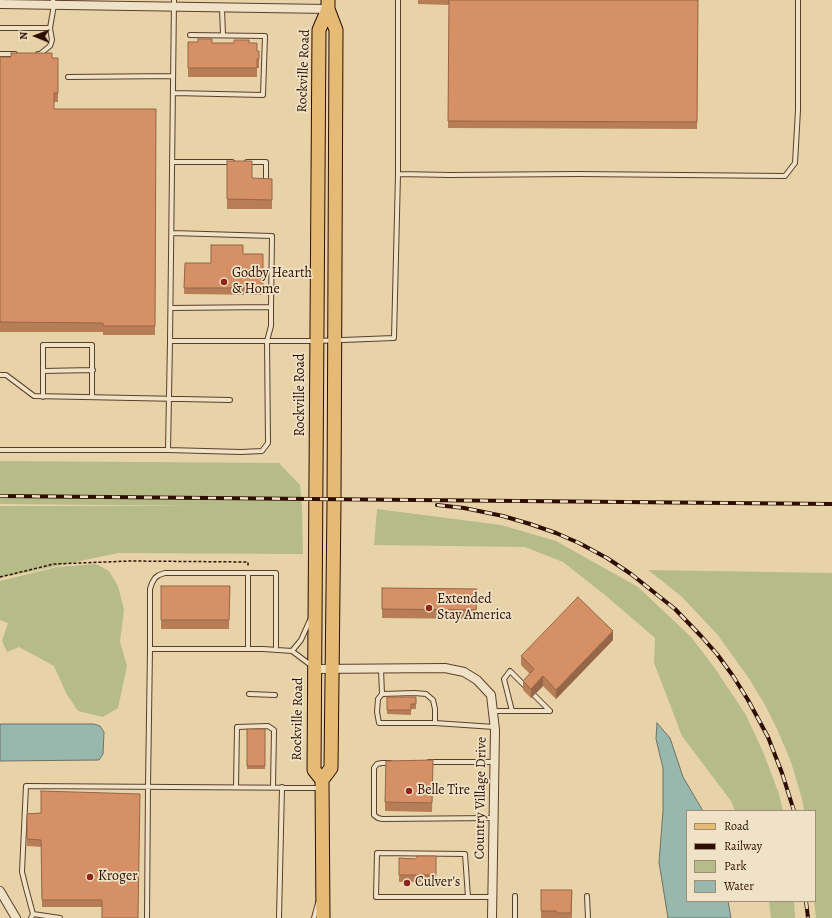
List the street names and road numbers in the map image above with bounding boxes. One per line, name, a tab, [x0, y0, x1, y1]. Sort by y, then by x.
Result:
street label: Rockville Road	[294, 29, 314, 113]
street label: Rockville Road	[293, 353, 309, 437]
street label: Rockville Road	[289, 677, 307, 761]
street label: Country Village Drive	[472, 737, 490, 859]

